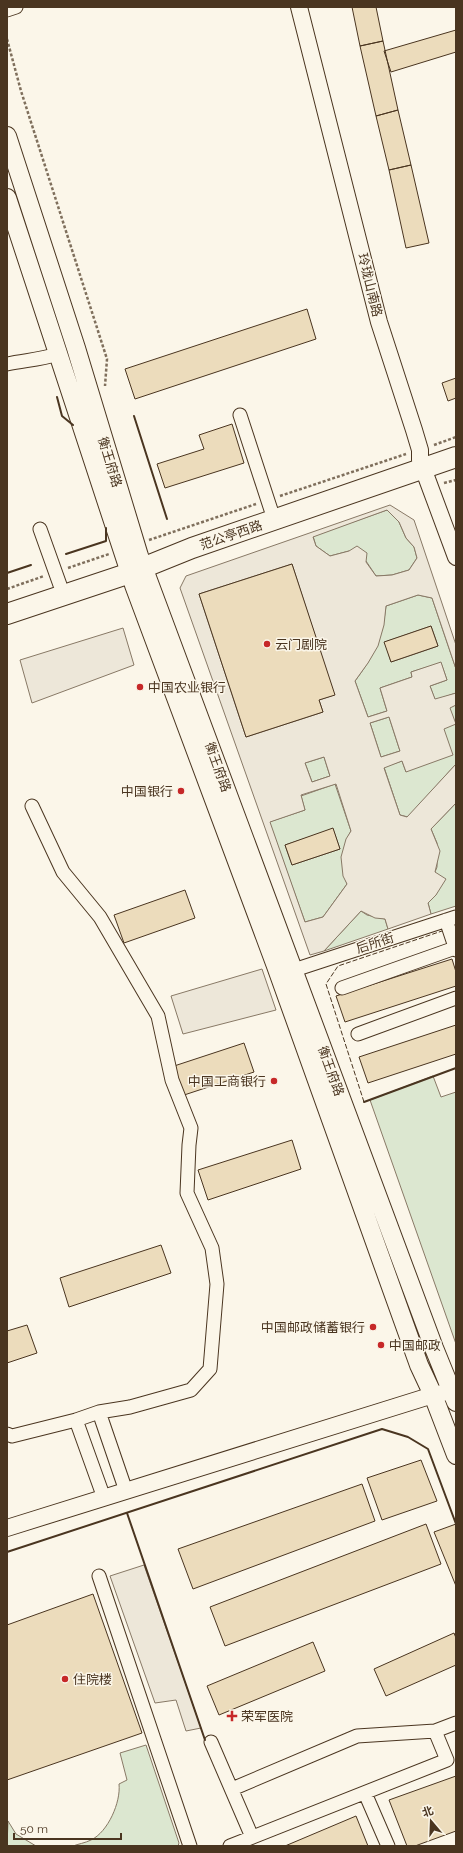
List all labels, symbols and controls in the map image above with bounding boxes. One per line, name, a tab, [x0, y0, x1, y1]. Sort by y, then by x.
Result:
street label: 玲珑山南路	[355, 252, 385, 318]
street label: 衡王府路	[95, 435, 125, 489]
street label: 范公亭西路	[198, 517, 264, 553]
place label: 云门剧院	[275, 637, 327, 652]
marker: 云门剧院	[262, 639, 272, 649]
place label: 中国农业银行	[148, 680, 226, 695]
marker: 中国农业银行	[135, 682, 145, 692]
street label: 衡王府路	[202, 740, 234, 794]
place label: 中国银行	[121, 784, 173, 799]
marker: 中国银行	[176, 786, 186, 796]
street label: 后所街	[354, 930, 396, 956]
street label: 衡王府路	[315, 1044, 347, 1098]
place label: 中国工商银行	[188, 1074, 266, 1089]
marker: 中国工商银行	[269, 1076, 279, 1086]
place label: 中国邮政储蓄银行	[261, 1320, 365, 1335]
marker: 中国邮政储蓄银行	[368, 1322, 378, 1332]
place label: 中国邮政	[389, 1338, 441, 1353]
marker: 中国邮政	[376, 1340, 386, 1350]
place label: 住院楼	[73, 1672, 112, 1687]
marker: 住院楼	[60, 1674, 70, 1684]
place label: 荣军医院	[241, 1709, 293, 1724]
marker: 荣军医院	[226, 1710, 238, 1722]
north arrow	[411, 1801, 451, 1841]
text: 北	[421, 1804, 435, 1820]
scale bar	[14, 1815, 121, 1841]
text: 50 m	[20, 1822, 48, 1836]

